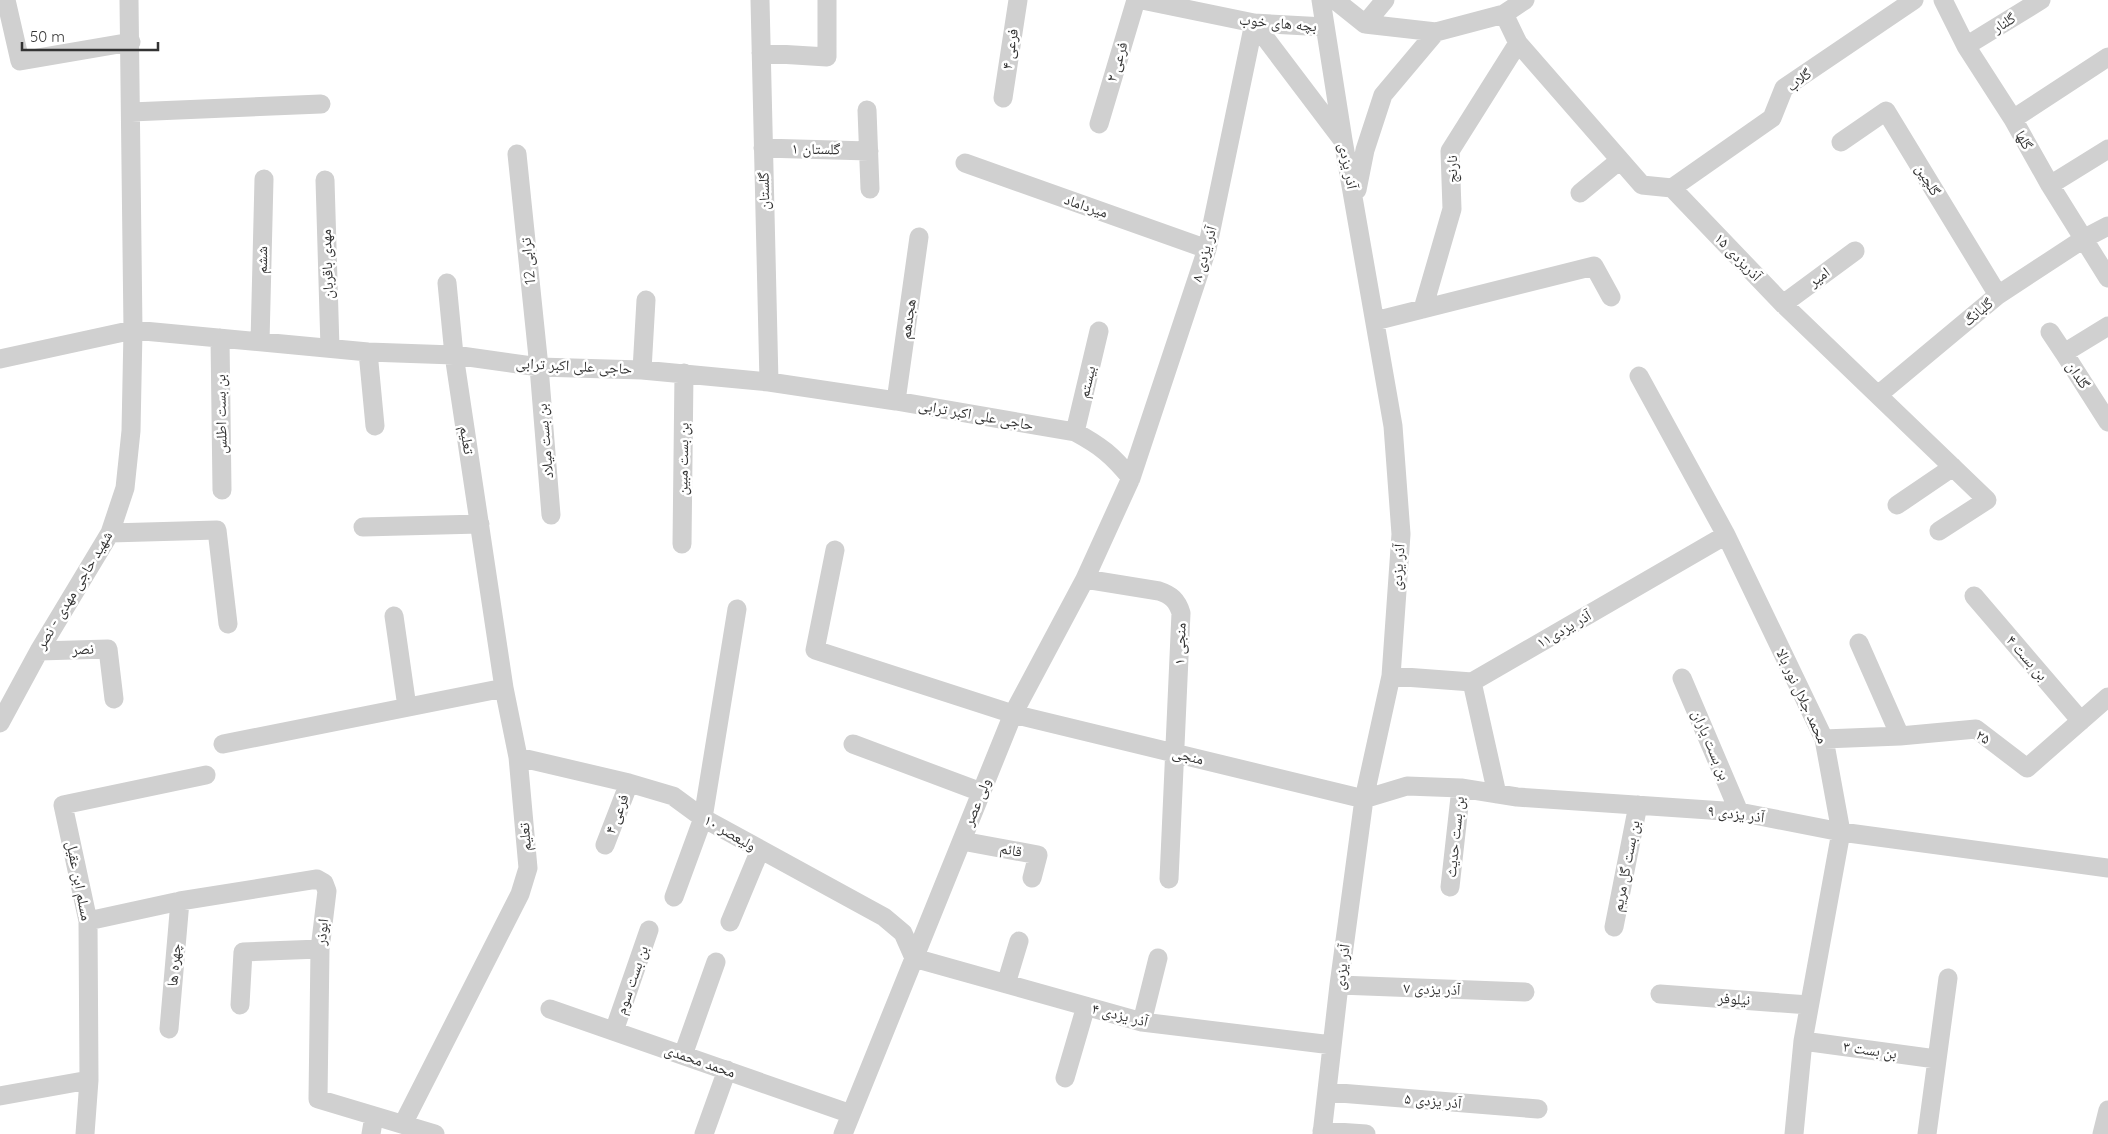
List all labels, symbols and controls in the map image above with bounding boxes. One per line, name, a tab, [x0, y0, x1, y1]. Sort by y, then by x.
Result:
street label: گلنار	[1988, 8, 2019, 37]
street label: بچه های خوب	[1238, 10, 1318, 36]
scale bar	[22, 20, 159, 52]
text: 50 m	[30, 27, 65, 46]
street label: فرعی ۴	[997, 27, 1023, 71]
street label: فرعی ۲	[1101, 39, 1133, 85]
street label: گلاب	[1782, 64, 1815, 95]
street label: گلها	[2011, 127, 2038, 153]
street label: گلستان ۱	[791, 139, 841, 159]
street label: آذر یزدی	[1334, 141, 1362, 192]
street label: نارنج	[1442, 155, 1462, 183]
street label: گلچین	[1911, 160, 1946, 200]
street label: گلستان	[754, 172, 774, 210]
street label: میرداماد	[1062, 189, 1111, 222]
street label: ۸ آذر یزدی	[1187, 223, 1222, 284]
street label: مهدی باقربان	[316, 229, 338, 299]
street label: ۱۵ آذریزدی	[1710, 229, 1767, 286]
street label: ترابی 12	[516, 236, 540, 286]
street label: ششم	[252, 246, 272, 274]
street label: امیر	[1803, 262, 1833, 291]
street label: گلبانگ	[1959, 293, 1997, 330]
street label: هجدهم	[895, 298, 921, 340]
street label: حاجی علی اکبر ترابی	[515, 353, 633, 379]
street label: گلدان	[2062, 357, 2095, 393]
street label: بیستم	[1074, 364, 1100, 400]
street label: بن بست اطلس	[210, 374, 232, 454]
street label: حاجی علی اکبر ترابی	[917, 395, 1036, 435]
street label: بن بست میلاد	[532, 403, 558, 479]
street label: بن بست مبین	[672, 422, 694, 496]
street label: تعلیم	[455, 424, 479, 456]
street label: شهید حاجی مهدی - نصر	[32, 528, 116, 652]
street label: آذر یزدی	[1386, 542, 1410, 591]
street label: آذر یزدی۱۱	[1533, 605, 1596, 653]
street label: منجی ۱	[1169, 622, 1191, 666]
street label: بن بست ۴	[2002, 631, 2052, 685]
street label: نصر	[72, 640, 94, 658]
street label: محمد جلال نور بالا	[1771, 645, 1833, 747]
street label: بن بست یاران	[1687, 707, 1735, 783]
street label: ۲۵	[1973, 725, 1994, 748]
street label: منجی	[1170, 742, 1206, 770]
street label: ولی عصر	[958, 775, 996, 830]
street label: فرعی ۴	[600, 791, 634, 837]
street label: بن بست حدیث	[1441, 795, 1469, 879]
street label: آذر یزدی ۹	[1706, 801, 1767, 828]
street label: ۱۰ ولیعصر	[701, 810, 760, 855]
street label: بن بست گل مریم	[1607, 819, 1645, 913]
street label: تعلیم	[514, 821, 536, 852]
street label: قائم	[998, 838, 1024, 862]
street label: مسلم ابن عقیل	[61, 839, 97, 923]
street label: ابوذر	[311, 918, 332, 947]
street label: چهره ها	[162, 942, 185, 987]
street label: آذر یزدی	[1329, 942, 1355, 991]
street label: بن بست سوم	[611, 943, 653, 1017]
street label: آذر یزدی ۷	[1403, 978, 1462, 1000]
street label: نیلوفر	[1716, 988, 1751, 1009]
street label: ۴ آذر یزدی	[1090, 998, 1151, 1032]
street label: بن بست ۳	[1842, 1036, 1898, 1064]
street label: محمد محمدی	[662, 1040, 738, 1082]
street label: آذر یزدی ۵	[1404, 1089, 1464, 1114]

